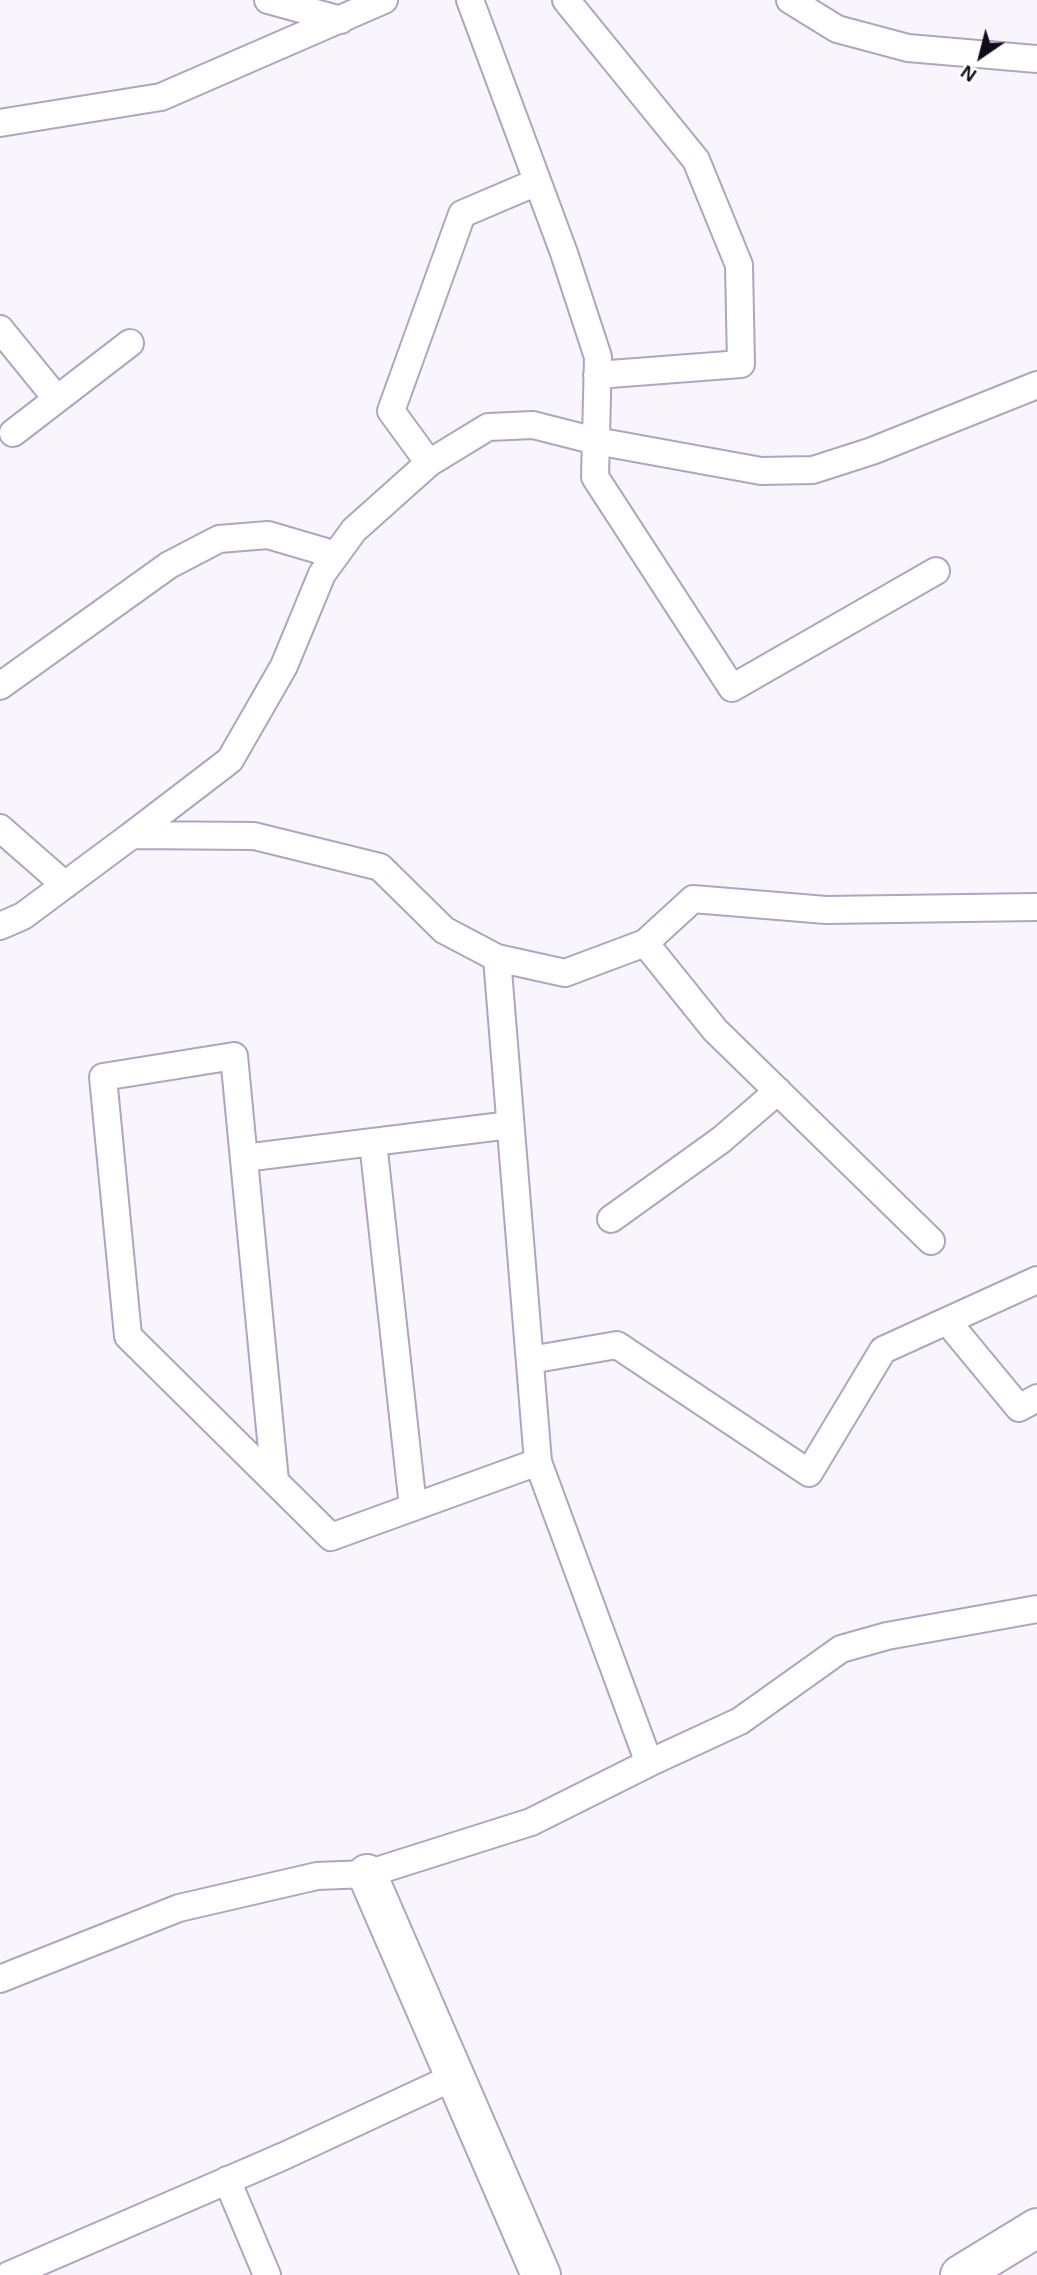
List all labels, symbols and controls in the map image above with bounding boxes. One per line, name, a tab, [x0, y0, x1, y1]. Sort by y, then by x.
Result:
north arrow	[946, 21, 1016, 91]
text: N	[957, 61, 980, 86]

